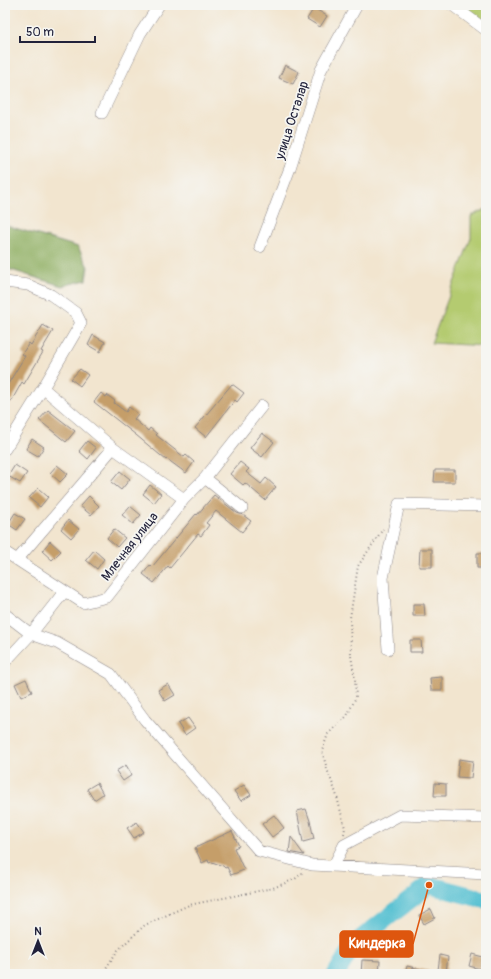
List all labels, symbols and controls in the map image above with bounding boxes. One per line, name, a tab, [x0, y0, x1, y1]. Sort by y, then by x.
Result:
scale bar	[20, 18, 95, 44]
text: 50 m	[26, 25, 54, 40]
street label: улица Осталар	[271, 79, 312, 162]
street label: Млечная улица	[98, 509, 162, 584]
north arrow	[18, 921, 58, 961]
text: N	[34, 925, 42, 938]
callout: Киндерка	[340, 931, 413, 957]
text: Киндерка	[349, 935, 406, 952]

